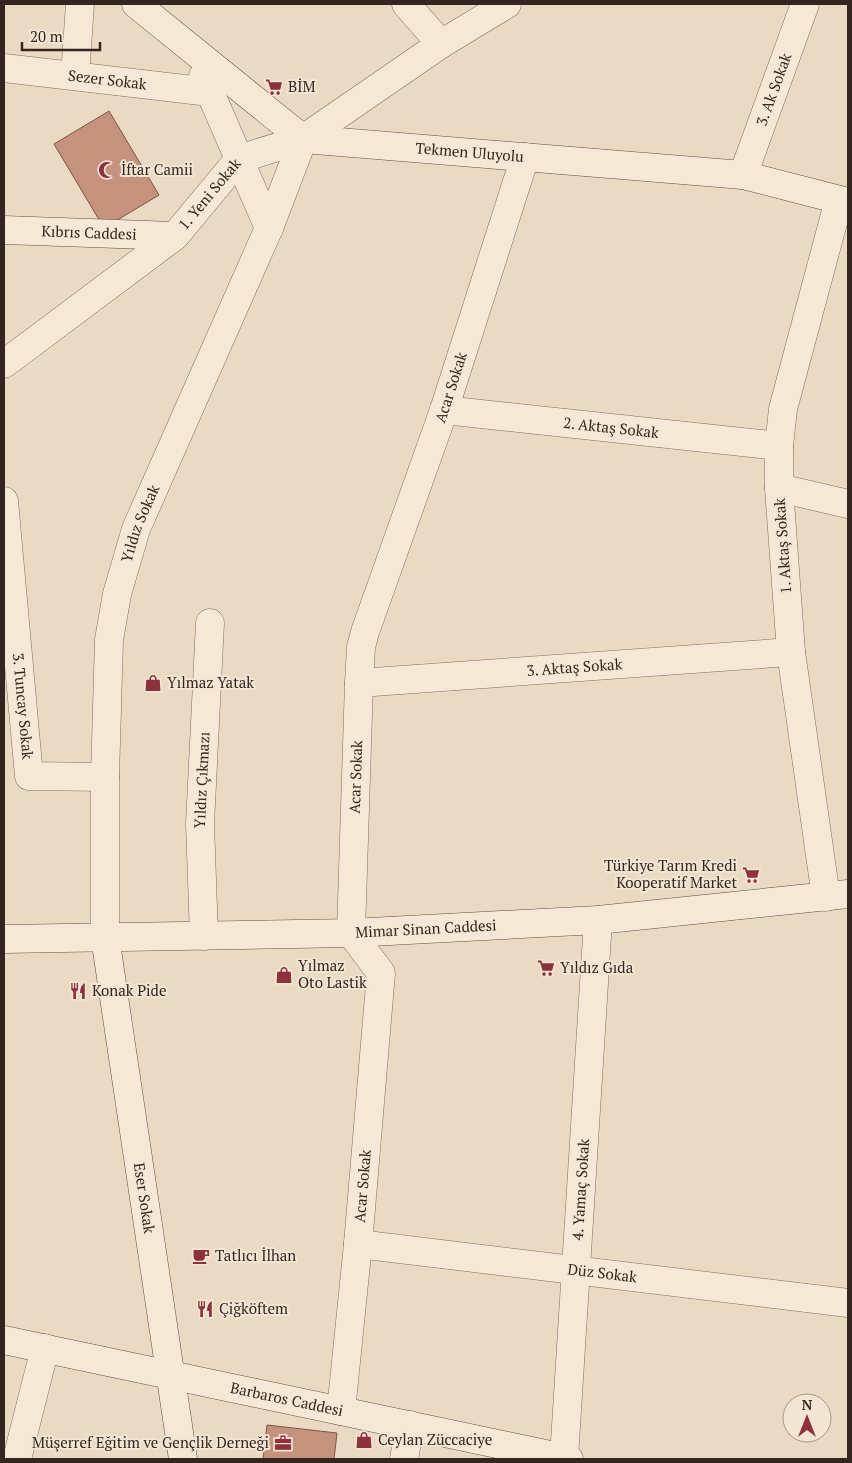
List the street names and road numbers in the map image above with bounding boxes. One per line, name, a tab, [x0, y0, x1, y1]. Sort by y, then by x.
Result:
street label: 3. Ak Sokak	[751, 50, 796, 128]
street label: Sezer Sokak	[67, 65, 148, 94]
street label: Tekmen Uluyolu	[415, 137, 525, 166]
street label: 1. Yeni Sokak	[173, 153, 245, 234]
street label: Kıbrıs Caddesi	[41, 220, 137, 244]
street label: Acar Sokak	[429, 349, 471, 425]
street label: 2. Aktaş Sokak	[562, 412, 660, 442]
street label: Yıldız Sokak	[116, 481, 164, 565]
street label: 1. Aktaş Sokak	[769, 497, 795, 595]
street label: 3. Tuncay Sokak	[9, 652, 38, 760]
street label: 3. Aktaş Sokak	[526, 653, 623, 680]
street label: Yıldız Çıkmazı	[189, 731, 214, 829]
street label: Acar Sokak	[344, 740, 366, 814]
street label: Mimar Sinan Caddesi	[355, 914, 497, 942]
street label: 4. Yamaç Sokak	[567, 1138, 593, 1241]
street label: Acar Sokak	[349, 1148, 375, 1223]
street label: Eser Sokak	[130, 1161, 160, 1235]
street label: Düz Sokak	[567, 1258, 638, 1287]
street label: Barbaros Caddesi	[229, 1377, 345, 1420]

